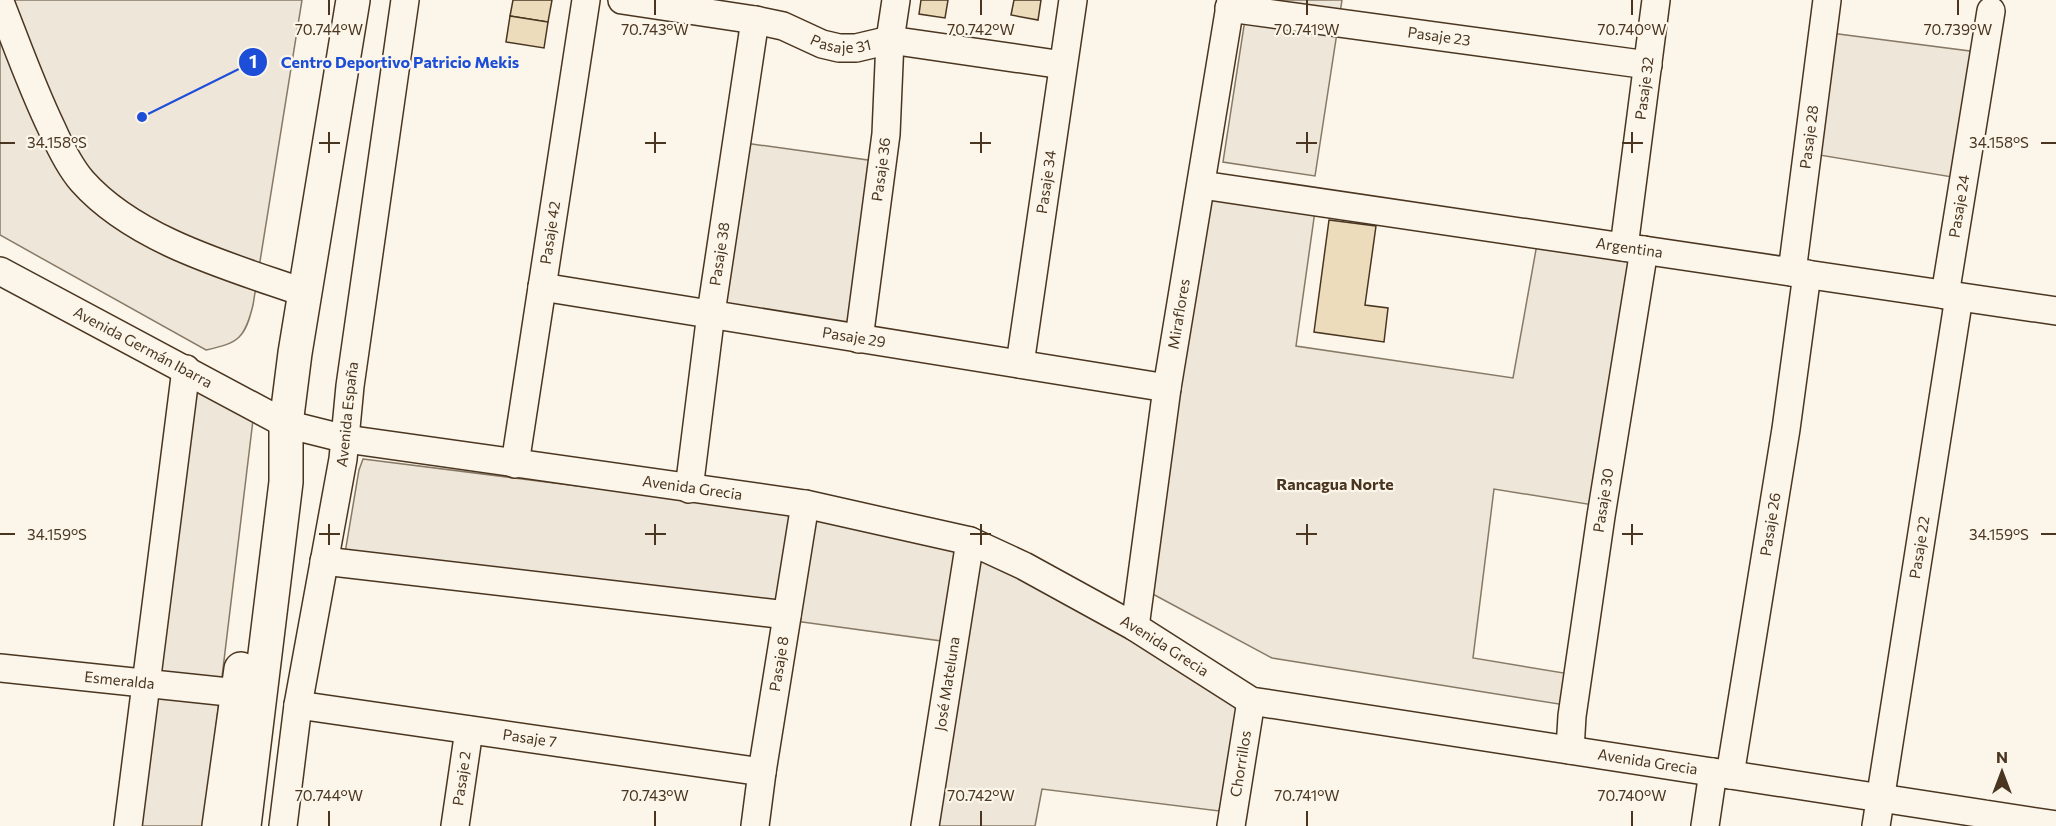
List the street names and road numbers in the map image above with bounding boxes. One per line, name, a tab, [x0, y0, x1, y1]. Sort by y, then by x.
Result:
street label: Pasaje 23	[1407, 22, 1472, 49]
street label: Pasaje 31	[808, 30, 873, 56]
street label: Pasaje 32	[1631, 56, 1657, 121]
street label: Pasaje 28	[1795, 104, 1821, 170]
street label: Pasaje 36	[867, 136, 893, 202]
street label: Pasaje 34	[1032, 149, 1059, 215]
street label: Pasaje 24	[1944, 173, 1972, 239]
street label: Pasaje 42	[536, 200, 563, 265]
street label: Pasaje 38	[705, 221, 733, 287]
street label: Argentina	[1595, 233, 1664, 261]
street label: Miraflores	[1164, 277, 1193, 351]
street label: Avenida Germán Ibarra	[71, 302, 216, 391]
street label: Pasaje 29	[821, 322, 887, 350]
street label: Avenida España	[332, 360, 361, 468]
street label: Pasaje 30	[1589, 467, 1617, 534]
street label: Avenida Grecia	[641, 471, 744, 503]
street label: Pasaje 26	[1756, 491, 1784, 557]
street label: Pasaje 22	[1905, 515, 1933, 580]
street label: Avenida Grecia	[1118, 611, 1212, 680]
street label: Pasaje 8	[765, 635, 792, 693]
street label: José Mateluna	[930, 635, 963, 732]
street label: Esmeralda	[83, 667, 156, 692]
street label: Pasaje 7	[501, 725, 558, 750]
street label: Chorrillos	[1226, 729, 1254, 798]
street label: Avenida Grecia	[1597, 745, 1699, 778]
street label: Pasaje 2	[448, 750, 474, 807]

